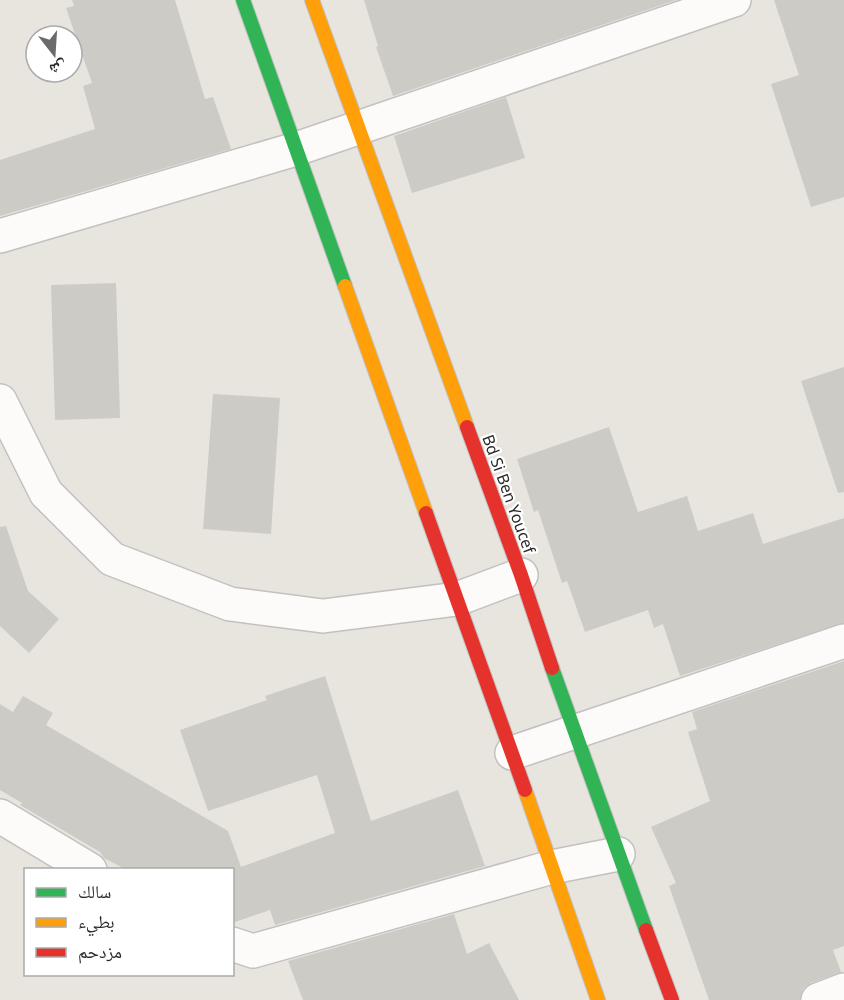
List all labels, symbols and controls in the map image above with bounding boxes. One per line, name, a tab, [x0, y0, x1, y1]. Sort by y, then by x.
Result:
north arrow	[24, 24, 84, 84]
text: ش	[47, 55, 70, 81]
street label: Bd Si Ben Youcef	[477, 432, 541, 558]
legend	[24, 868, 234, 976]
text: سالك	[78, 879, 111, 903]
text: بطيء	[78, 909, 115, 937]
text: مزدحم	[78, 939, 122, 964]

